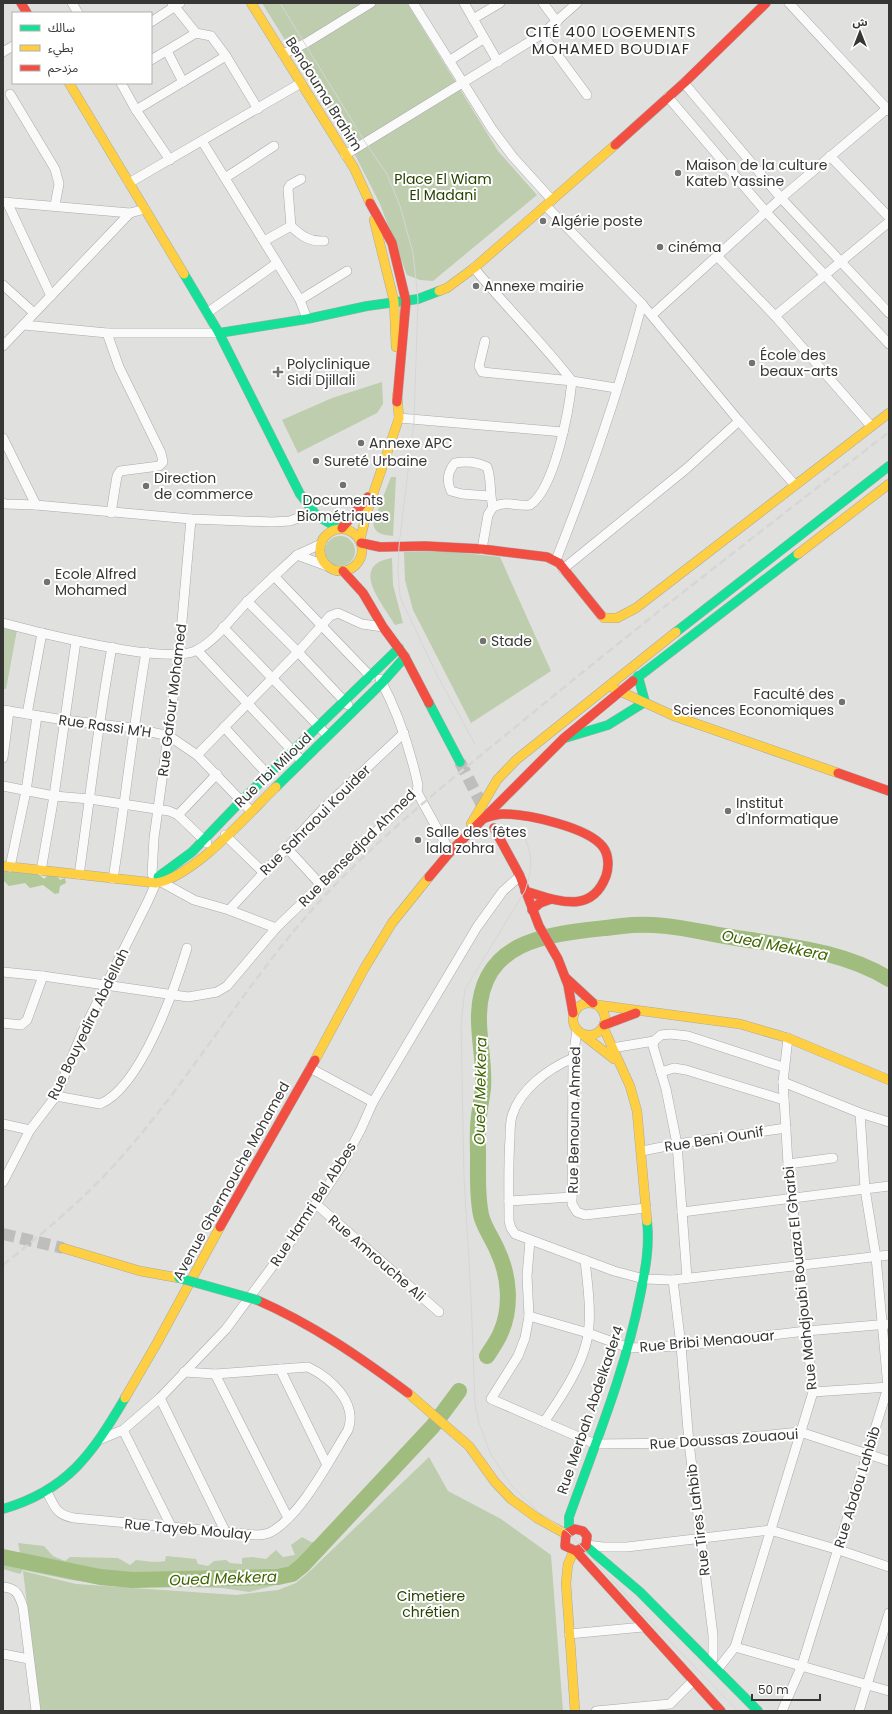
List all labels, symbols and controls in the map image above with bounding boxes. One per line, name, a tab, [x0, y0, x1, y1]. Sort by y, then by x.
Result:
legend	[12, 12, 152, 84]
north arrow	[840, 12, 880, 52]
text: ش	[852, 14, 868, 30]
text: سالك	[48, 19, 75, 36]
district label: CITÉ 400 LOGEMENTS MOHAMED BOUDIAF	[525, 21, 697, 59]
street label: Bendouma Brahim	[281, 33, 367, 155]
text: بطيء	[48, 39, 74, 58]
text: مزدحم	[48, 59, 78, 77]
place label: Maison de la culture Kateb Yassine	[686, 155, 828, 191]
marker: Maison de la culture Kateb Yassine	[673, 168, 683, 178]
park label: Place El Wiam El Madani	[394, 169, 492, 205]
place label: Algérie poste	[551, 211, 643, 231]
marker: Algérie poste	[538, 216, 548, 226]
place label: cinéma	[668, 237, 721, 257]
marker: cinéma	[655, 242, 665, 252]
place label: Annexe mairie	[484, 276, 584, 296]
marker: Annexe mairie	[471, 281, 481, 291]
place label: École des beaux-arts	[760, 345, 838, 381]
place label: Polyclinique Sidi Djillali	[287, 354, 371, 390]
marker: École des beaux-arts	[747, 358, 757, 368]
marker: Polyclinique Sidi Djillali	[272, 366, 284, 378]
place label: Annexe APC	[369, 433, 453, 453]
marker: Annexe APC	[356, 438, 366, 448]
place label: Sureté Urbaine	[324, 451, 428, 471]
marker: Sureté Urbaine	[311, 456, 321, 466]
place label: Direction de commerce	[154, 468, 254, 504]
marker: Documents Biométriques	[338, 480, 348, 490]
marker: Direction de commerce	[141, 481, 151, 491]
place label: Documents Biométriques	[297, 490, 389, 526]
place label: Ecole Alfred Mohamed	[55, 564, 136, 600]
marker: Ecole Alfred Mohamed	[42, 577, 52, 587]
street label: Rue Gafour Mohamed	[153, 622, 191, 778]
place label: Stade	[491, 631, 532, 651]
marker: Stade	[478, 636, 488, 646]
place label: Faculté des Sciences Economiques	[673, 684, 834, 720]
marker: Faculté des Sciences Economiques	[837, 697, 847, 707]
street label: Rue Rassi M'H	[57, 710, 153, 742]
street label: Rue Tbi Miloud	[230, 728, 316, 812]
street label: Rue Sahraoui Kouider	[255, 760, 375, 880]
street label: Rue Bensedjad Ahmed	[294, 785, 420, 911]
place label: Institut d'Informatique	[736, 793, 839, 829]
marker: Institut d'Informatique	[723, 806, 733, 816]
place label: Salle des fêtes lala zohra	[426, 822, 527, 858]
marker: Salle des fêtes lala zohra	[413, 835, 423, 845]
water label: Oued Mekkera	[720, 924, 830, 966]
street label: Rue Bouyedira Abdellah	[42, 945, 134, 1103]
water label: Oued Mekkera	[469, 1037, 491, 1145]
street label: Rue Benouna Ahmed	[563, 1046, 585, 1194]
street label: Avenue Ghermouche Mohamed	[168, 1078, 294, 1284]
street label: Rue Beni Ounif	[663, 1121, 765, 1157]
street label: Rue Hamri Bel Abbes	[265, 1138, 361, 1270]
street label: Rue Mahdjoubi Bouaza El Gharbi	[778, 1165, 822, 1391]
street label: Rue Amrouche Ali	[324, 1210, 430, 1306]
street label: Rue Merbah Abdelkader4	[552, 1323, 628, 1497]
street label: Rue Bribi Menaouar	[639, 1325, 775, 1357]
street label: Rue Abdou Lahbib	[829, 1423, 885, 1551]
street label: Rue Doussas Zouaoui	[649, 1424, 799, 1454]
street label: Rue Tires Lahbib	[681, 1463, 715, 1577]
street label: Rue Tayeb Moulay	[124, 1513, 252, 1545]
water label: Oued Mekkera	[169, 1566, 277, 1590]
park label: Cimetiere chrétien	[397, 1586, 466, 1622]
scale bar	[752, 1676, 820, 1702]
text: 50 m	[758, 1681, 789, 1698]

